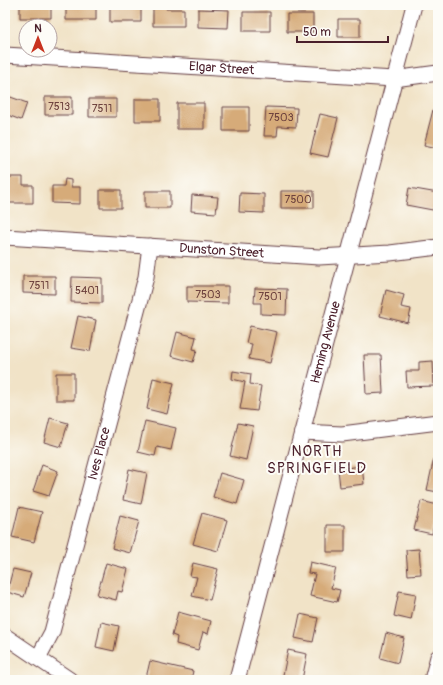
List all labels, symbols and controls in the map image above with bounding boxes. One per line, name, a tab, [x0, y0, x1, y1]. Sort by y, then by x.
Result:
north arrow	[18, 18, 58, 58]
scale bar	[297, 18, 388, 44]
text: N	[34, 22, 42, 35]
text: 50 m	[303, 25, 331, 40]
street label: Elgar Street	[189, 58, 255, 78]
house number: 7513	[48, 100, 70, 113]
house number: 7511	[92, 102, 112, 115]
house number: 7503	[268, 111, 294, 124]
house number: 7500	[285, 193, 311, 206]
street label: Dunston Street	[179, 240, 265, 262]
house number: 7511	[29, 279, 49, 292]
house number: 5401	[75, 284, 99, 297]
house number: 7503	[195, 288, 221, 301]
house number: 7501	[258, 290, 282, 303]
street label: Heming Avenue	[307, 299, 344, 385]
street label: Ives Place	[85, 425, 114, 482]
district label: NORTH SPRINGFIELD	[267, 442, 367, 478]

